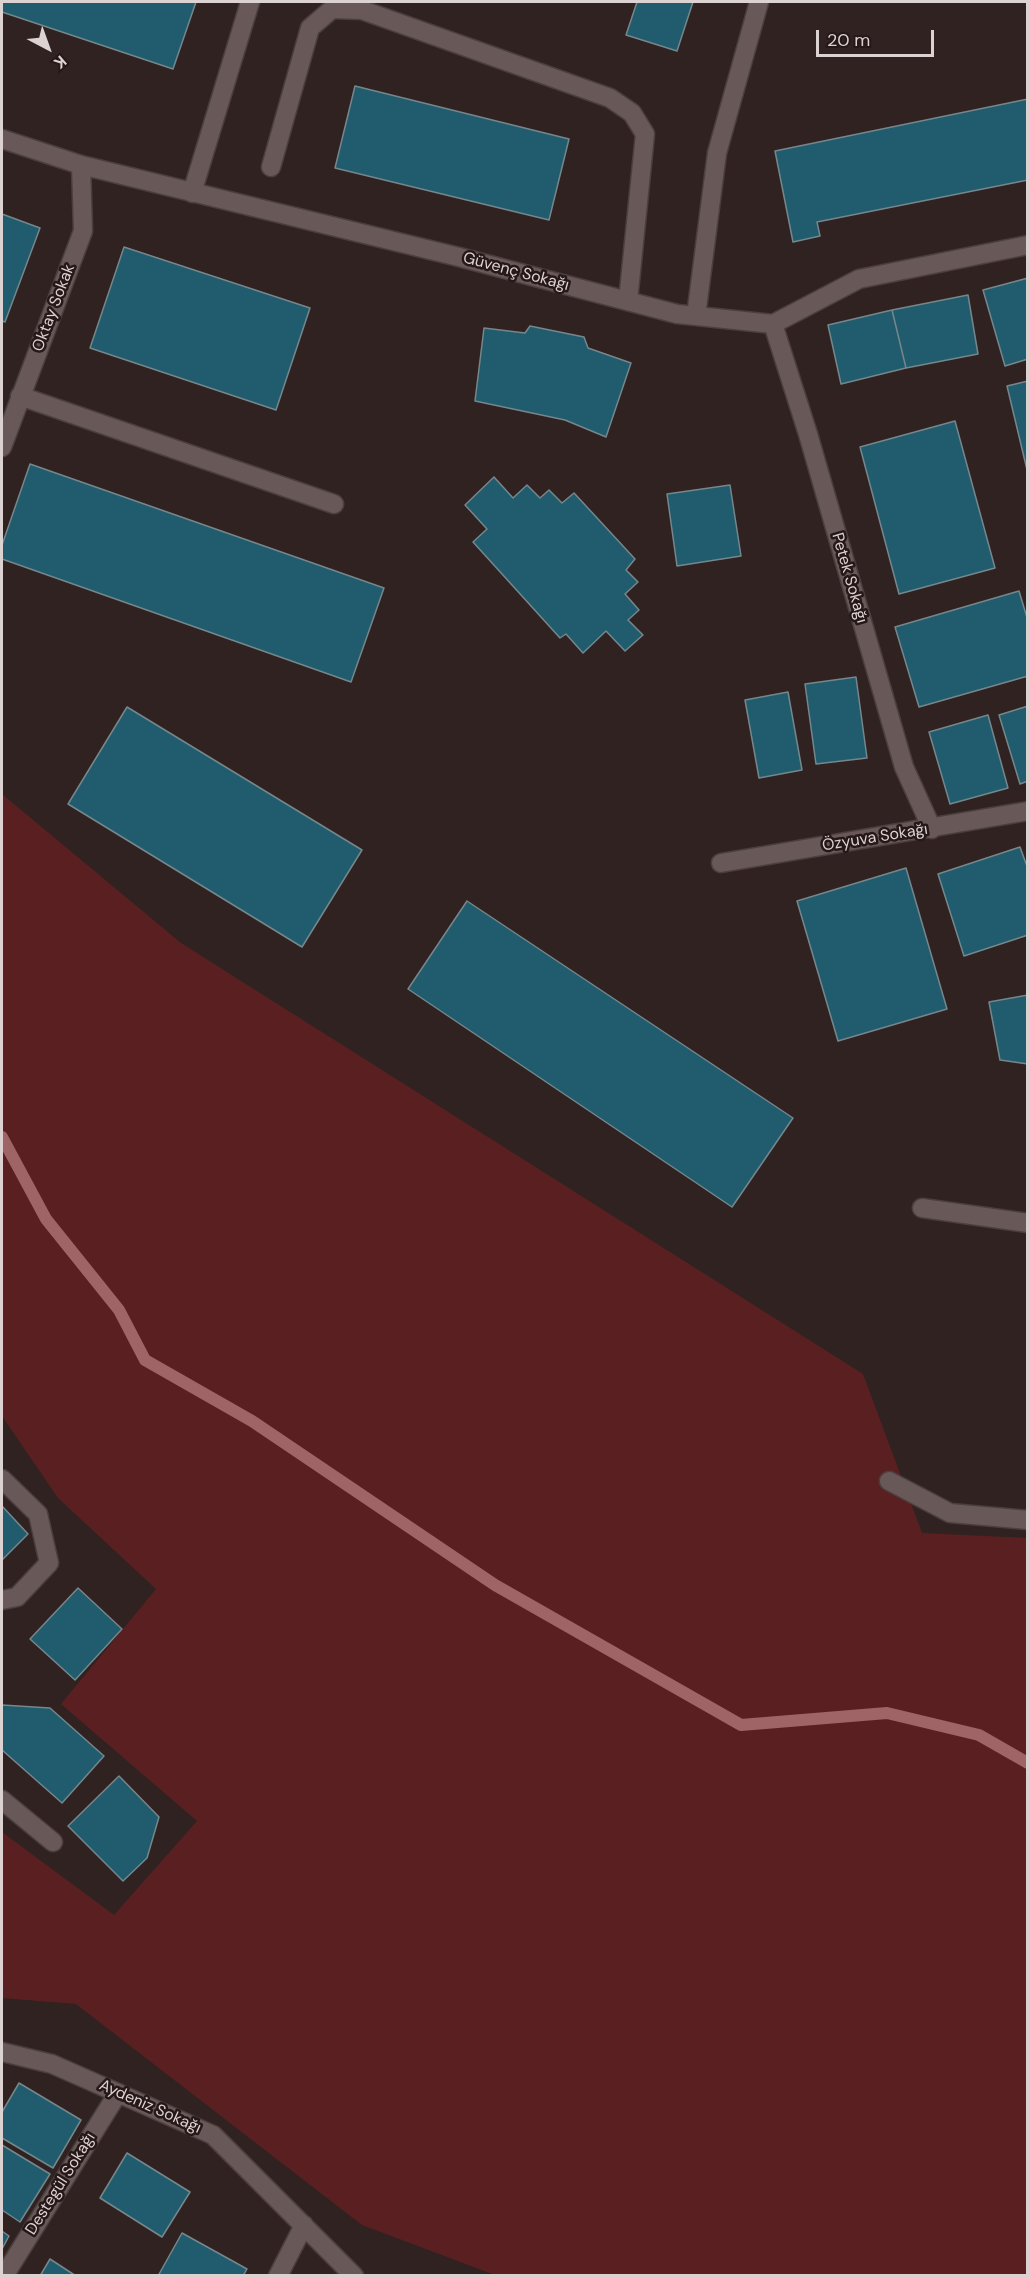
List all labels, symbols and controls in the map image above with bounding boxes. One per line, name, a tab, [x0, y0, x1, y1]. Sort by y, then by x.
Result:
north arrow	[18, 18, 78, 78]
scale bar	[819, 18, 938, 56]
text: 20 m	[827, 28, 870, 52]
text: K	[49, 51, 71, 73]
street label: Güvenç Sokağı	[461, 249, 571, 295]
street label: Oktay Sokak	[29, 262, 79, 354]
street label: Petek Sokağı	[827, 531, 871, 625]
street label: Özyuva Sokağı	[821, 820, 929, 856]
street label: Aydeniz Sokağı	[96, 2076, 204, 2138]
street label: Destegül Sokağı	[22, 2129, 100, 2239]

